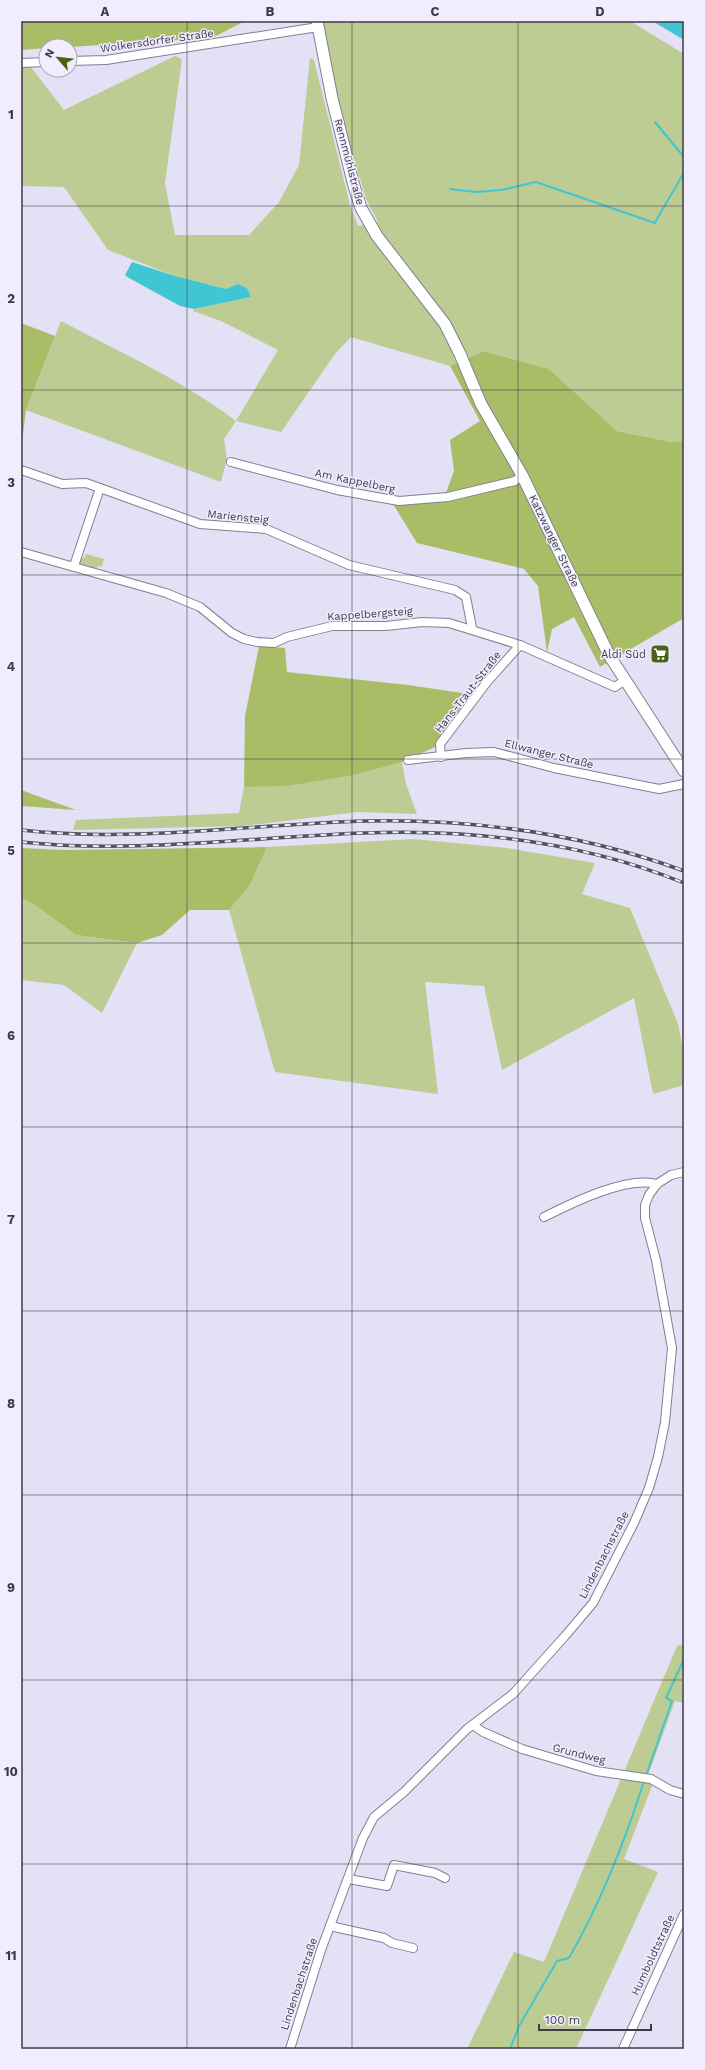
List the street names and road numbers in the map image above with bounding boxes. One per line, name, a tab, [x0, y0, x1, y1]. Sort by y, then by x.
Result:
street label: Wolkersdorfer Straße	[99, 27, 215, 55]
street label: Rennmühlstraße	[331, 118, 367, 206]
street label: Am Kappelberg	[314, 466, 396, 496]
street label: Katzwanger Straße	[526, 493, 582, 589]
street label: Mariensteig	[207, 507, 269, 527]
street label: Kappelbergsteig	[327, 605, 413, 623]
street label: Hans-Traut-Straße	[432, 649, 504, 735]
street label: Ellwanger Straße	[503, 737, 595, 771]
street label: Lindenbachstraße	[576, 1509, 632, 1601]
street label: Grundweg	[551, 1741, 607, 1767]
street label: Humboldtstraße	[629, 1912, 677, 1998]
street label: Lindenbachstraße	[278, 1936, 320, 2032]

